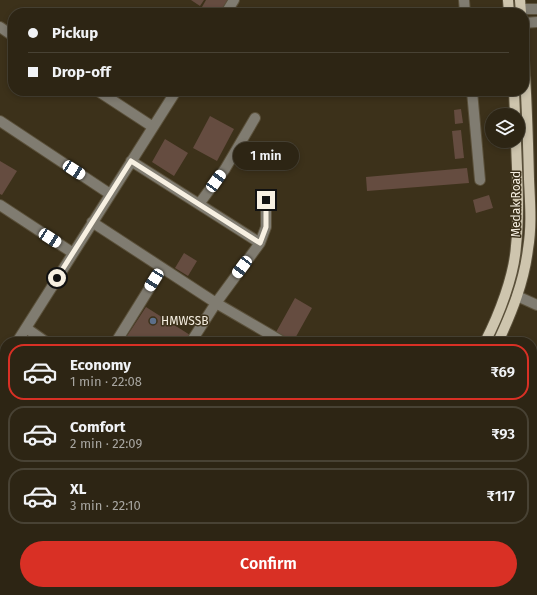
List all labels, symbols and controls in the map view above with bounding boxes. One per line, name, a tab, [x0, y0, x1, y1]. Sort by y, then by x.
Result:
text: Pickup	[52, 24, 98, 42]
text: Drop-off	[52, 63, 111, 81]
map controls	[485, 108, 525, 148]
button: layers	[485, 108, 525, 148]
callout: 1 min	[233, 142, 299, 170]
text: 1 min	[250, 148, 282, 163]
car	[61, 158, 87, 182]
car	[204, 168, 228, 194]
street label: Medak Road	[509, 171, 523, 237]
route end	[257, 191, 275, 209]
car	[37, 226, 63, 250]
car	[230, 254, 254, 280]
car	[143, 267, 165, 293]
route start	[48, 269, 66, 287]
place label: HMWSSB	[161, 314, 209, 328]
marker: HMWSSB	[148, 316, 158, 326]
icon: car	[22, 354, 58, 390]
text: Economy	[70, 356, 131, 374]
text: ₹69	[491, 363, 515, 381]
text: 1 min · 22:08	[70, 374, 142, 389]
icon: car	[22, 416, 58, 452]
text: Comfort	[70, 418, 126, 436]
text: ₹93	[491, 425, 515, 443]
text: 2 min · 22:09	[70, 436, 142, 451]
icon: car	[22, 478, 58, 514]
text: XL	[70, 480, 86, 498]
text: ₹117	[487, 487, 515, 505]
text: 3 min · 22:10	[70, 498, 141, 513]
button: Confirm	[20, 541, 517, 587]

